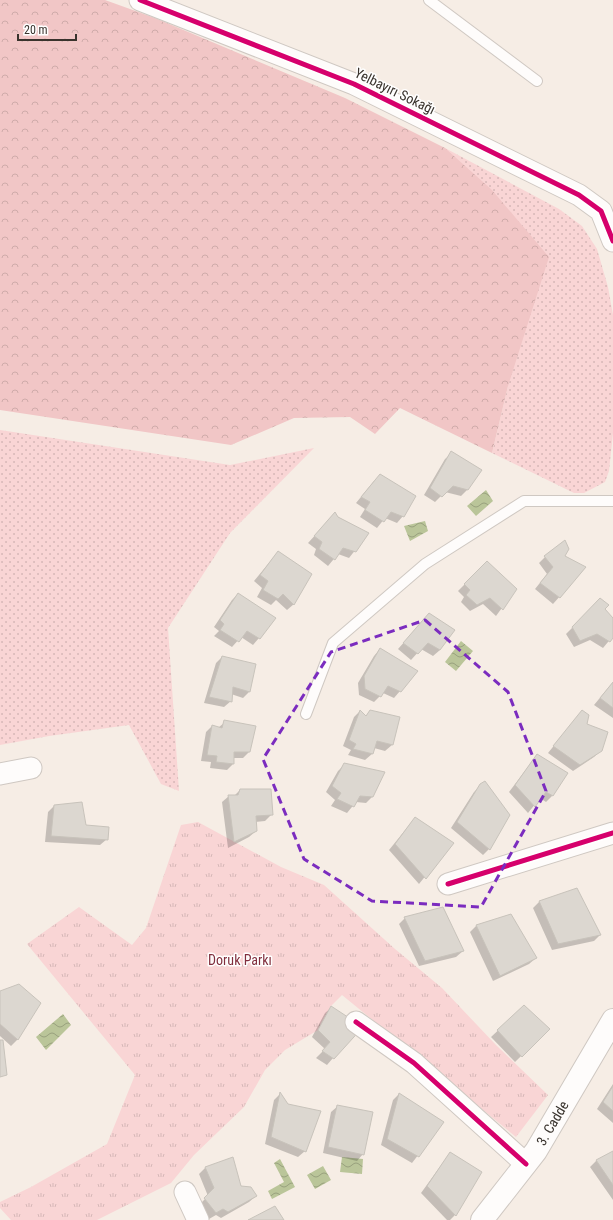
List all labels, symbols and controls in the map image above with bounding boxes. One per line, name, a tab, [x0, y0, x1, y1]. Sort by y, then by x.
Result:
scale bar	[18, 16, 76, 42]
text: 20 m	[24, 23, 48, 37]
street label: Yelbayırı Sokağı	[352, 65, 438, 117]
park label: Doruk Parkı	[208, 952, 272, 968]
street label: 3. Cadde	[533, 1098, 572, 1148]

